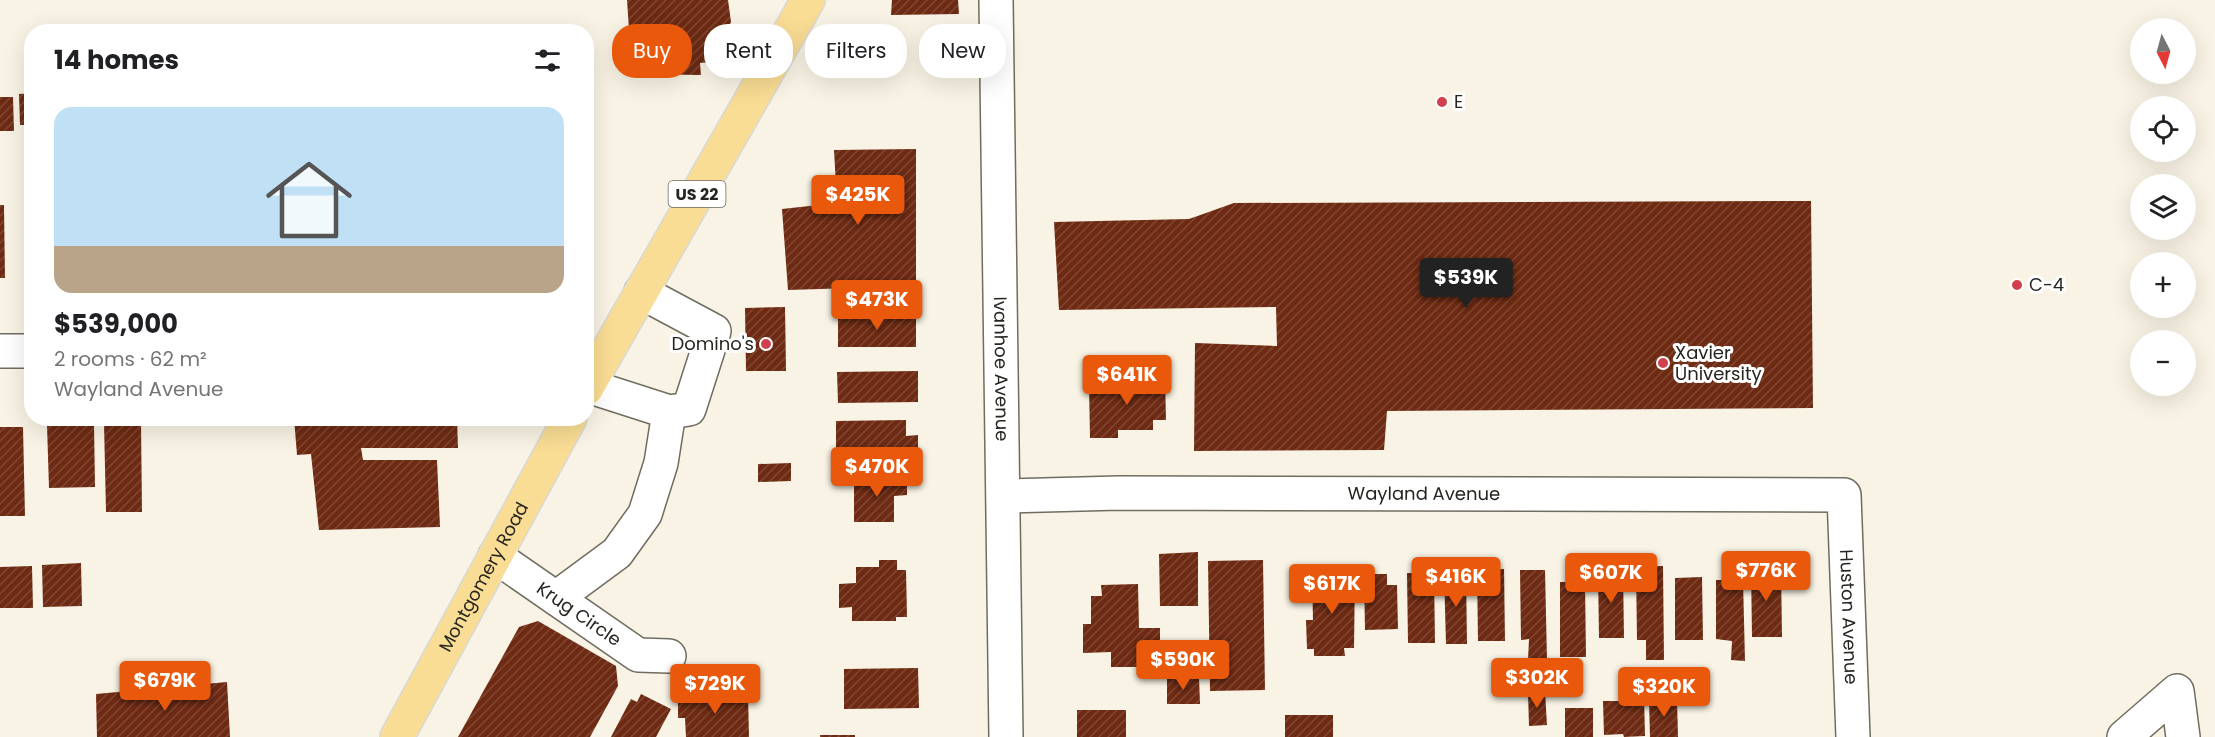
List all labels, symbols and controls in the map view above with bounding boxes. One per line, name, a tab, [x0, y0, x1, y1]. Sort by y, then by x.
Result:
north arrow	[2130, 18, 2196, 84]
map controls	[2130, 18, 2196, 396]
chip: Buy	[612, 24, 692, 78]
chip: Rent	[704, 24, 793, 78]
chip: Filters	[805, 24, 907, 78]
chip: New	[919, 24, 1006, 78]
text: 14 homes	[54, 42, 179, 78]
icon: filters	[531, 44, 564, 77]
place label: E	[1454, 89, 1463, 114]
marker: E	[1435, 95, 1449, 109]
button: locate	[2130, 96, 2196, 162]
icon: home	[255, 146, 363, 254]
button: layers	[2130, 174, 2196, 240]
pin: $425K	[816, 175, 900, 226]
text: $425K	[825, 180, 891, 208]
road number: US 22	[668, 181, 726, 207]
button: +	[2130, 252, 2196, 318]
pin: $539K	[1424, 258, 1508, 309]
text: $539K	[1434, 263, 1498, 291]
place label: C-4	[2029, 272, 2064, 297]
marker: C-4	[2010, 278, 2024, 292]
pin: $473K	[835, 280, 919, 331]
text: $473K	[845, 285, 909, 313]
street label: Ivanhoe Avenue	[988, 296, 1015, 442]
text: $539,000	[54, 306, 178, 342]
button: −	[2130, 330, 2196, 396]
place label: Domino's	[671, 331, 754, 356]
marker: Domino's	[759, 337, 773, 351]
place label: Xavier University	[1675, 340, 1762, 386]
text: 2 rooms · 62 m²	[54, 345, 207, 373]
pin: $641K	[1085, 355, 1169, 406]
marker: Xavier University	[1656, 356, 1670, 370]
text: $641K	[1097, 360, 1157, 388]
text: Wayland Avenue	[54, 375, 224, 403]
pin: $470K	[835, 447, 919, 498]
text: $470K	[845, 452, 909, 480]
street label: Wayland Avenue	[1348, 481, 1500, 506]
street label: Montgomery Road	[433, 497, 534, 656]
street label: Huston Avenue	[1834, 549, 1864, 685]
pin: $776K	[1724, 551, 1808, 602]
pin: $607K	[1569, 553, 1653, 604]
text: $776K	[1735, 556, 1797, 584]
pin: $416K	[1414, 557, 1498, 608]
text: $607K	[1579, 558, 1643, 586]
text: $416K	[1426, 562, 1486, 590]
pin: $617K	[1290, 564, 1374, 615]
text: $617K	[1303, 569, 1361, 597]
street label: Krug Circle	[532, 576, 626, 652]
pin: $590K	[1141, 640, 1225, 691]
text: $590K	[1150, 645, 1216, 673]
pin: $302K	[1495, 658, 1579, 709]
pin: $679K	[123, 661, 207, 712]
text: $302K	[1505, 663, 1569, 691]
pin: $729K	[673, 664, 757, 715]
text: $679K	[134, 666, 196, 694]
pin: $320K	[1622, 667, 1706, 718]
text: $729K	[684, 669, 746, 697]
text: $320K	[1632, 672, 1696, 700]

